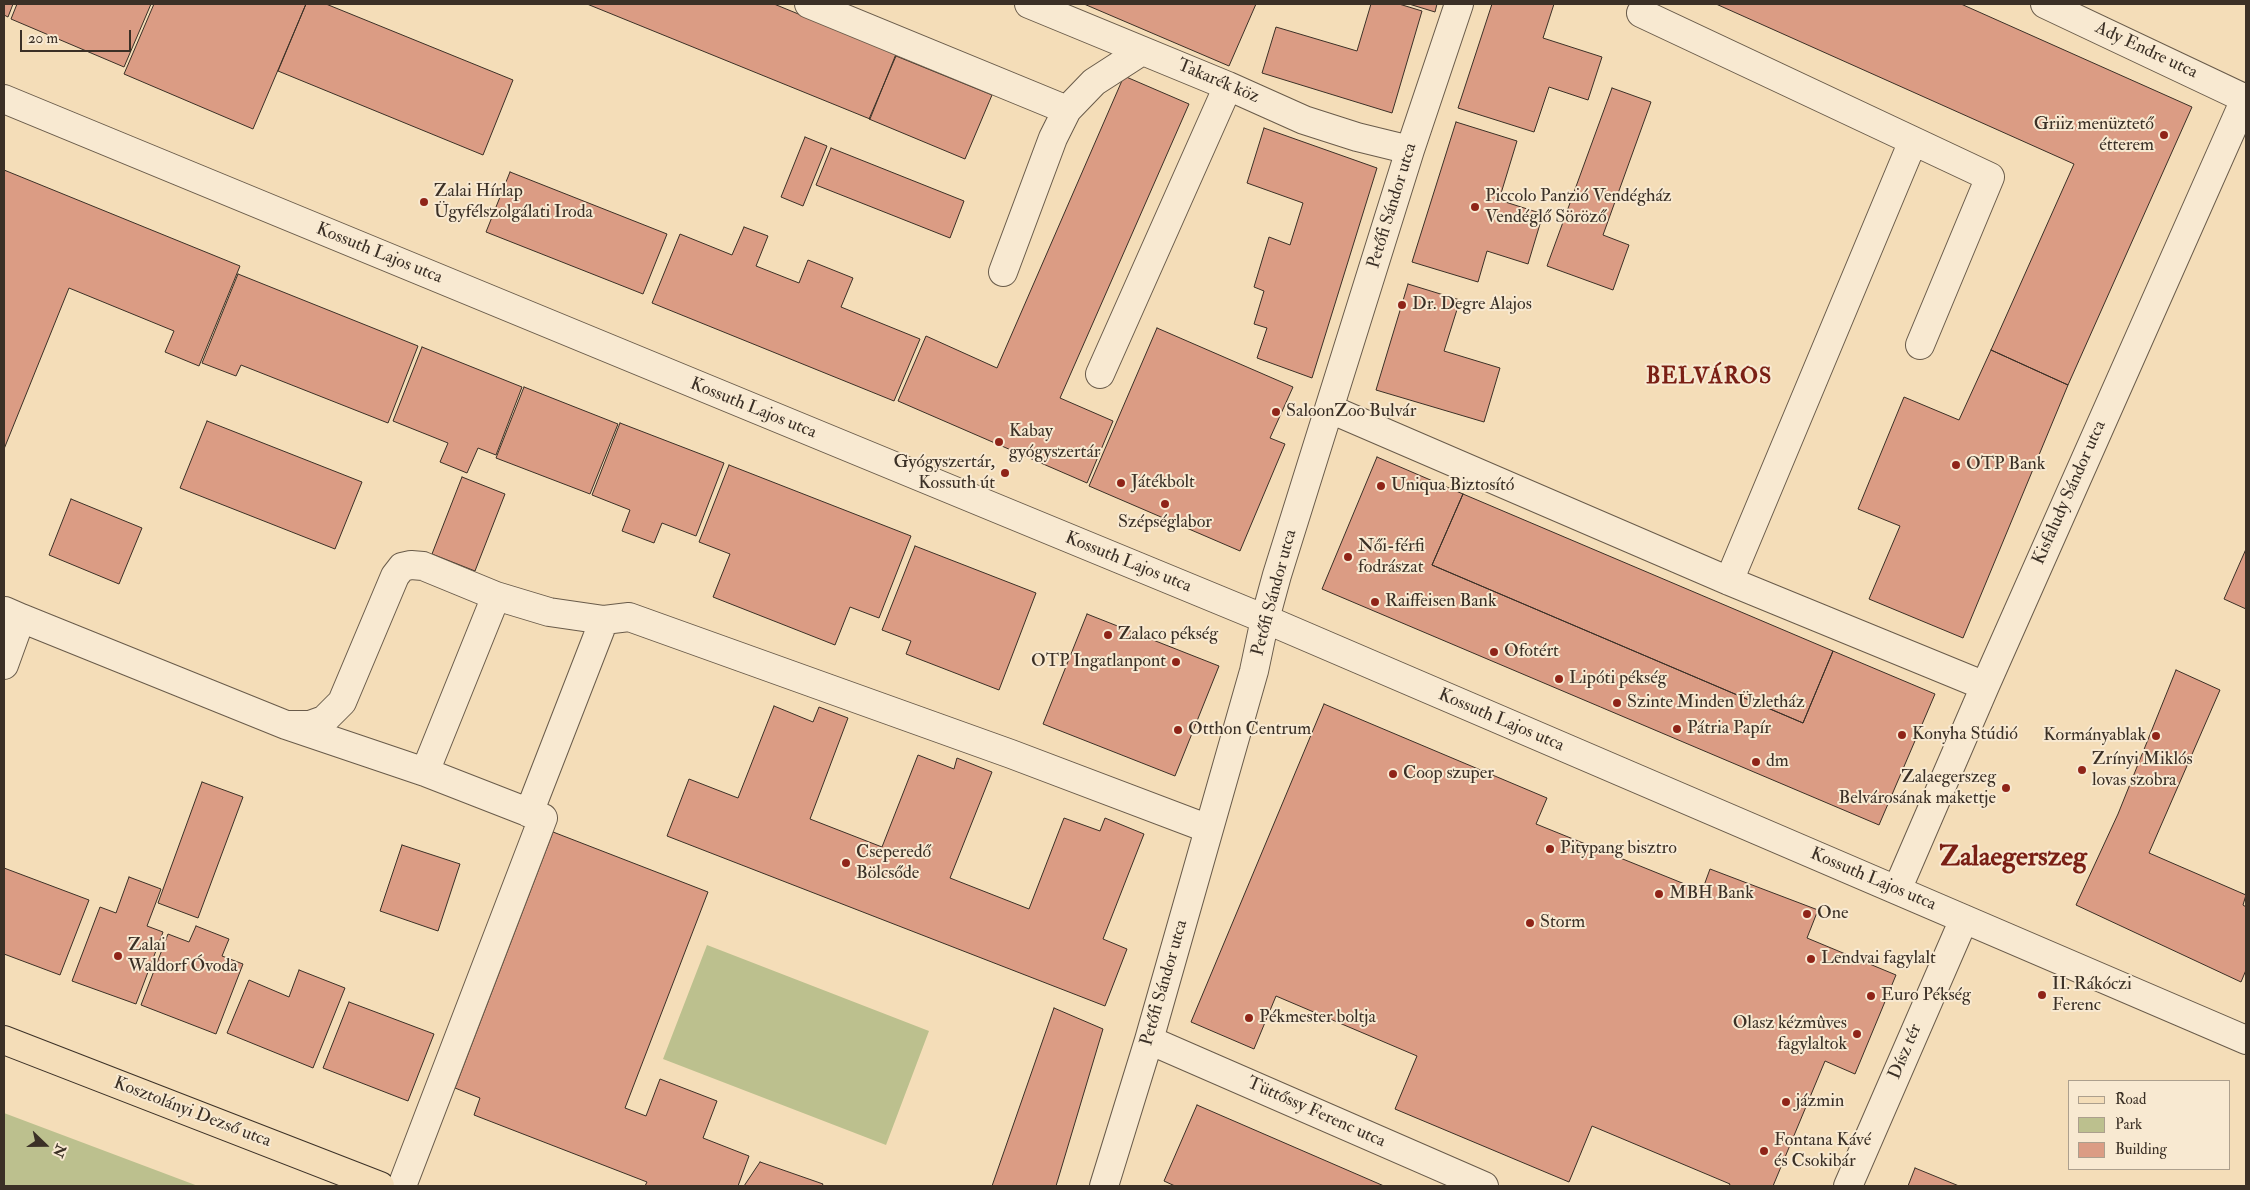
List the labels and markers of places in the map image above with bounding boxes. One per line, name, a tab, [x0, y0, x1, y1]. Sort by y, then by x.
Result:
place label: Griiz menüztető étterem	[2034, 114, 2154, 156]
marker: Griiz menüztető étterem	[2158, 129, 2170, 141]
place label: Zalai Hírlap Ügyfélszolgálati Iroda	[434, 181, 593, 223]
place label: Piccolo Panzió Vendégház Vendéglő Söröző	[1485, 186, 1672, 228]
marker: Zalai Hírlap Ügyfélszolgálati Iroda	[418, 196, 430, 208]
marker: Piccolo Panzió Vendégház Vendéglő Söröző	[1469, 201, 1481, 213]
place label: Dr. Degre Alajos	[1412, 294, 1532, 316]
marker: Dr. Degre Alajos	[1396, 299, 1408, 311]
place label: SaloonZoo Bulvár	[1286, 401, 1416, 423]
marker: SaloonZoo Bulvár	[1270, 406, 1282, 418]
place label: Kabay gyógyszertár	[1009, 421, 1100, 464]
marker: Kabay gyógyszertár	[993, 436, 1005, 448]
place label: Gyógyszertár, Kossuth út	[893, 452, 995, 494]
place label: OTP Bank	[1966, 454, 2045, 476]
marker: OTP Bank	[1950, 459, 1962, 471]
marker: Gyógyszertár, Kossuth út	[999, 467, 1011, 479]
place label: Játékbolt	[1131, 472, 1195, 494]
place label: Uniqua Biztosító	[1391, 475, 1514, 497]
marker: Játékbolt	[1115, 477, 1127, 489]
marker: Uniqua Biztosító	[1375, 480, 1387, 492]
marker: Szépséglabor	[1159, 498, 1171, 510]
place label: Szépséglabor	[1118, 512, 1212, 534]
place label: Női-férfi fodrászat	[1358, 536, 1425, 578]
marker: Női-férfi fodrászat	[1342, 551, 1354, 563]
place label: Raiffeisen Bank	[1385, 591, 1497, 613]
marker: Raiffeisen Bank	[1369, 596, 1381, 608]
place label: Zalaco pékség	[1118, 624, 1218, 646]
marker: Zalaco pékség	[1102, 629, 1114, 641]
place label: Ofotért	[1504, 641, 1559, 663]
marker: Ofotért	[1488, 646, 1500, 658]
place label: OTP Ingatlanpont	[1031, 651, 1166, 673]
marker: OTP Ingatlanpont	[1170, 656, 1182, 668]
place label: Lipóti pékség	[1569, 668, 1667, 690]
marker: Lipóti pékség	[1553, 673, 1565, 685]
place label: Szinte Minden Üzletház	[1627, 692, 1805, 714]
marker: Szinte Minden Üzletház	[1611, 697, 1623, 709]
place label: Pátria Papír	[1687, 718, 1771, 740]
place label: Otthon Centrum	[1188, 719, 1311, 741]
marker: Pátria Papír	[1671, 723, 1683, 735]
marker: Otthon Centrum	[1172, 724, 1184, 736]
place label: Konyha Stúdió	[1912, 724, 2018, 746]
place label: Kormányablak	[2043, 725, 2146, 747]
marker: Konyha Stúdió	[1896, 729, 1908, 741]
marker: Kormányablak	[2150, 730, 2162, 742]
place label: Zrínyi Miklós lovas szobra	[2092, 749, 2193, 792]
place label: dm	[1766, 751, 1789, 773]
marker: dm	[1750, 756, 1762, 768]
place label: Coop szuper	[1403, 763, 1494, 785]
marker: Zrínyi Miklós lovas szobra	[2076, 764, 2088, 776]
place label: Zalaegerszeg Belvárosának makettje	[1838, 767, 1996, 810]
marker: Coop szuper	[1387, 768, 1399, 780]
marker: Zalaegerszeg Belvárosának makettje	[2000, 782, 2012, 794]
place label: Pitypang bisztro	[1560, 838, 1677, 860]
place label: Cseperedő Bölcsőde	[856, 842, 931, 884]
marker: Pitypang bisztro	[1544, 843, 1556, 855]
marker: Cseperedő Bölcsőde	[840, 857, 852, 869]
place label: MBH Bank	[1669, 883, 1754, 905]
marker: MBH Bank	[1653, 888, 1665, 900]
place label: One	[1817, 903, 1848, 925]
marker: One	[1801, 908, 1813, 920]
place label: Storm	[1540, 912, 1585, 934]
marker: Storm	[1524, 917, 1536, 929]
place label: Zalai Waldorf Óvoda	[128, 935, 238, 978]
place label: Lendvai fagylalt	[1821, 948, 1936, 970]
marker: Zalai Waldorf Óvoda	[112, 950, 124, 962]
marker: Lendvai fagylalt	[1805, 953, 1817, 965]
place label: II. Rákóczi Ferenc	[2052, 974, 2132, 1016]
place label: Euro Pékség	[1881, 985, 1971, 1007]
marker: II. Rákóczi Ferenc	[2036, 989, 2048, 1001]
marker: Euro Pékség	[1865, 990, 1877, 1002]
place label: Pékmester boltja	[1259, 1007, 1376, 1029]
marker: Pékmester boltja	[1243, 1012, 1255, 1024]
place label: Olasz kézmûves fagylaltok	[1733, 1013, 1847, 1056]
marker: Olasz kézmûves fagylaltok	[1851, 1028, 1863, 1040]
place label: jázmin	[1796, 1091, 1844, 1113]
marker: jázmin	[1780, 1096, 1792, 1108]
place label: Fontana Kávé és Csokibár	[1774, 1130, 1871, 1172]
marker: Fontana Kávé és Csokibár	[1758, 1145, 1770, 1157]

